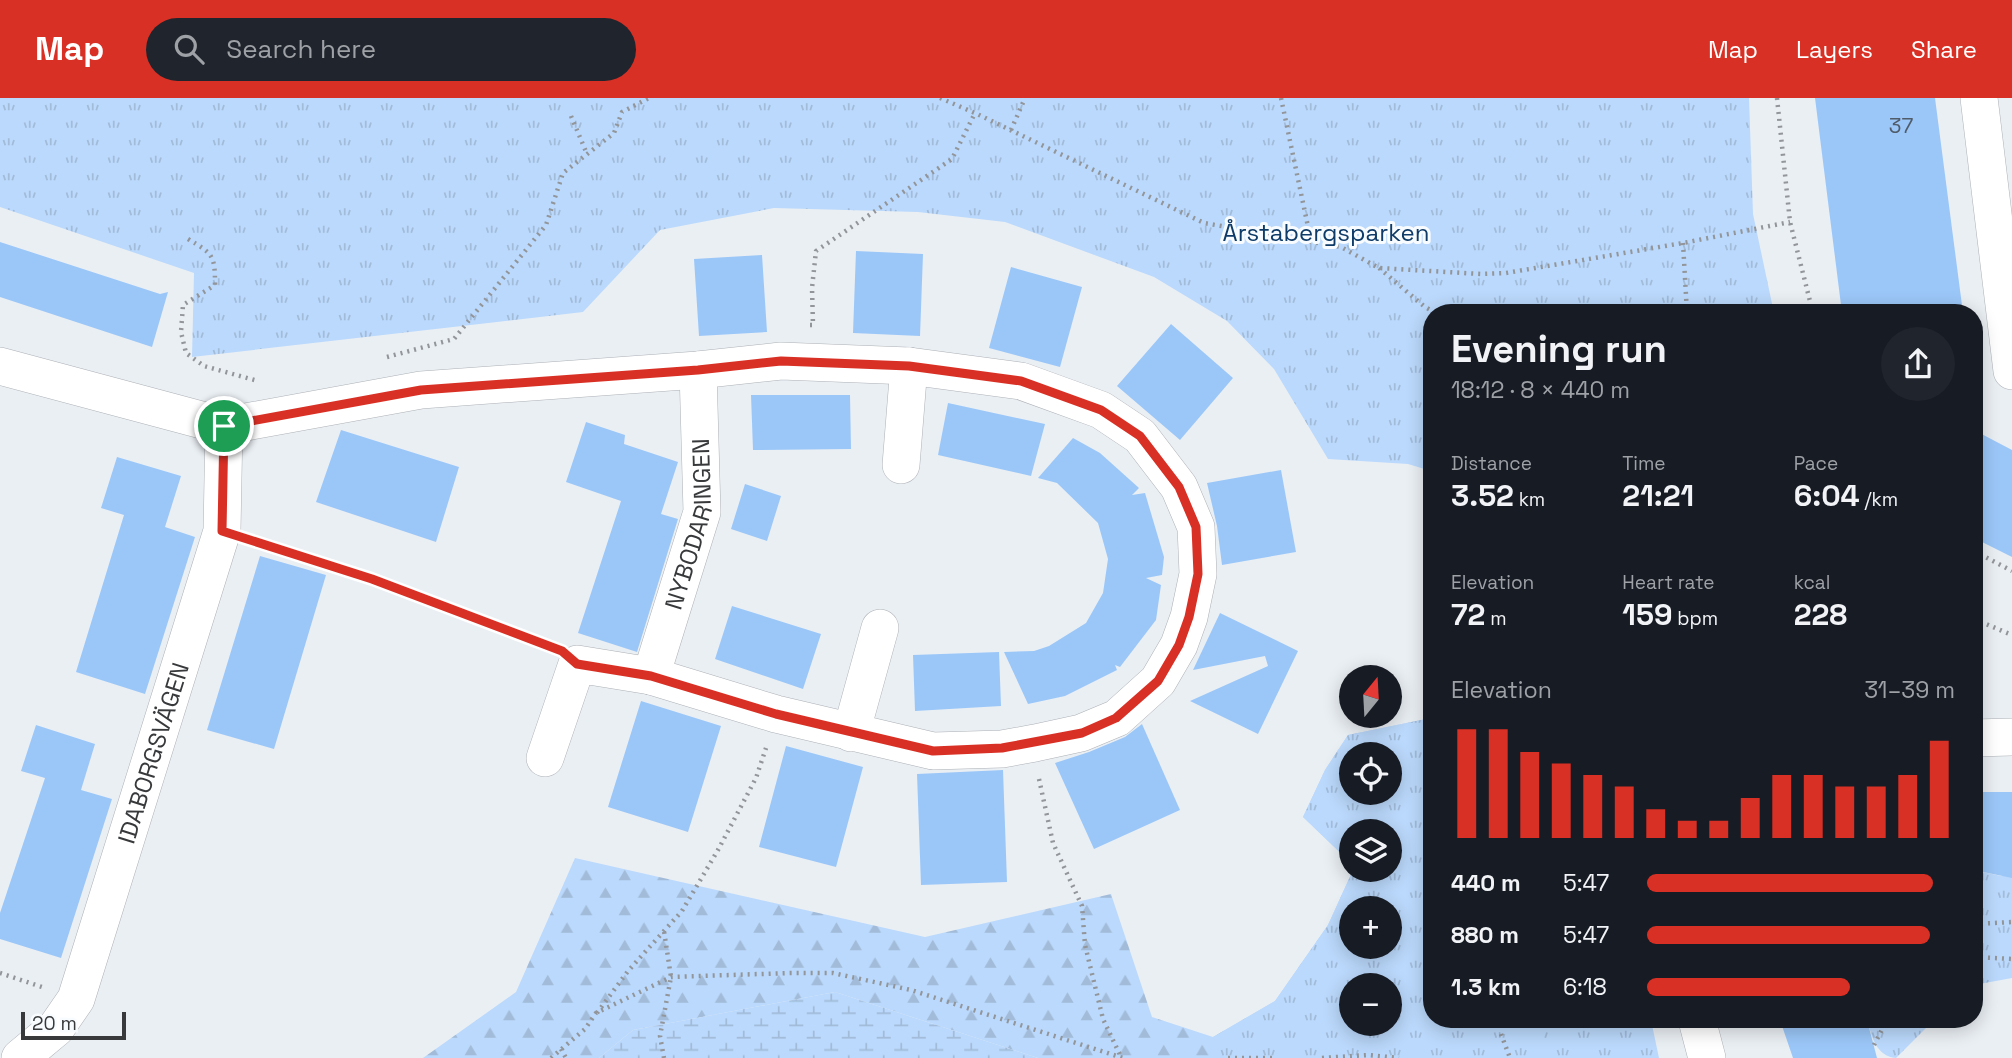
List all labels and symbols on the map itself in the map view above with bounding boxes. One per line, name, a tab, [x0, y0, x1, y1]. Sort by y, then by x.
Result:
house number: 37	[1889, 112, 1913, 139]
park label: Årstabergsparken	[1223, 217, 1429, 248]
pin	[194, 396, 254, 456]
street label: NYBODARINGEN	[657, 438, 719, 613]
street label: IDABORGSVÄGEN	[110, 659, 196, 847]
north arrow	[1339, 665, 1402, 728]
scale bar	[21, 1009, 126, 1041]

